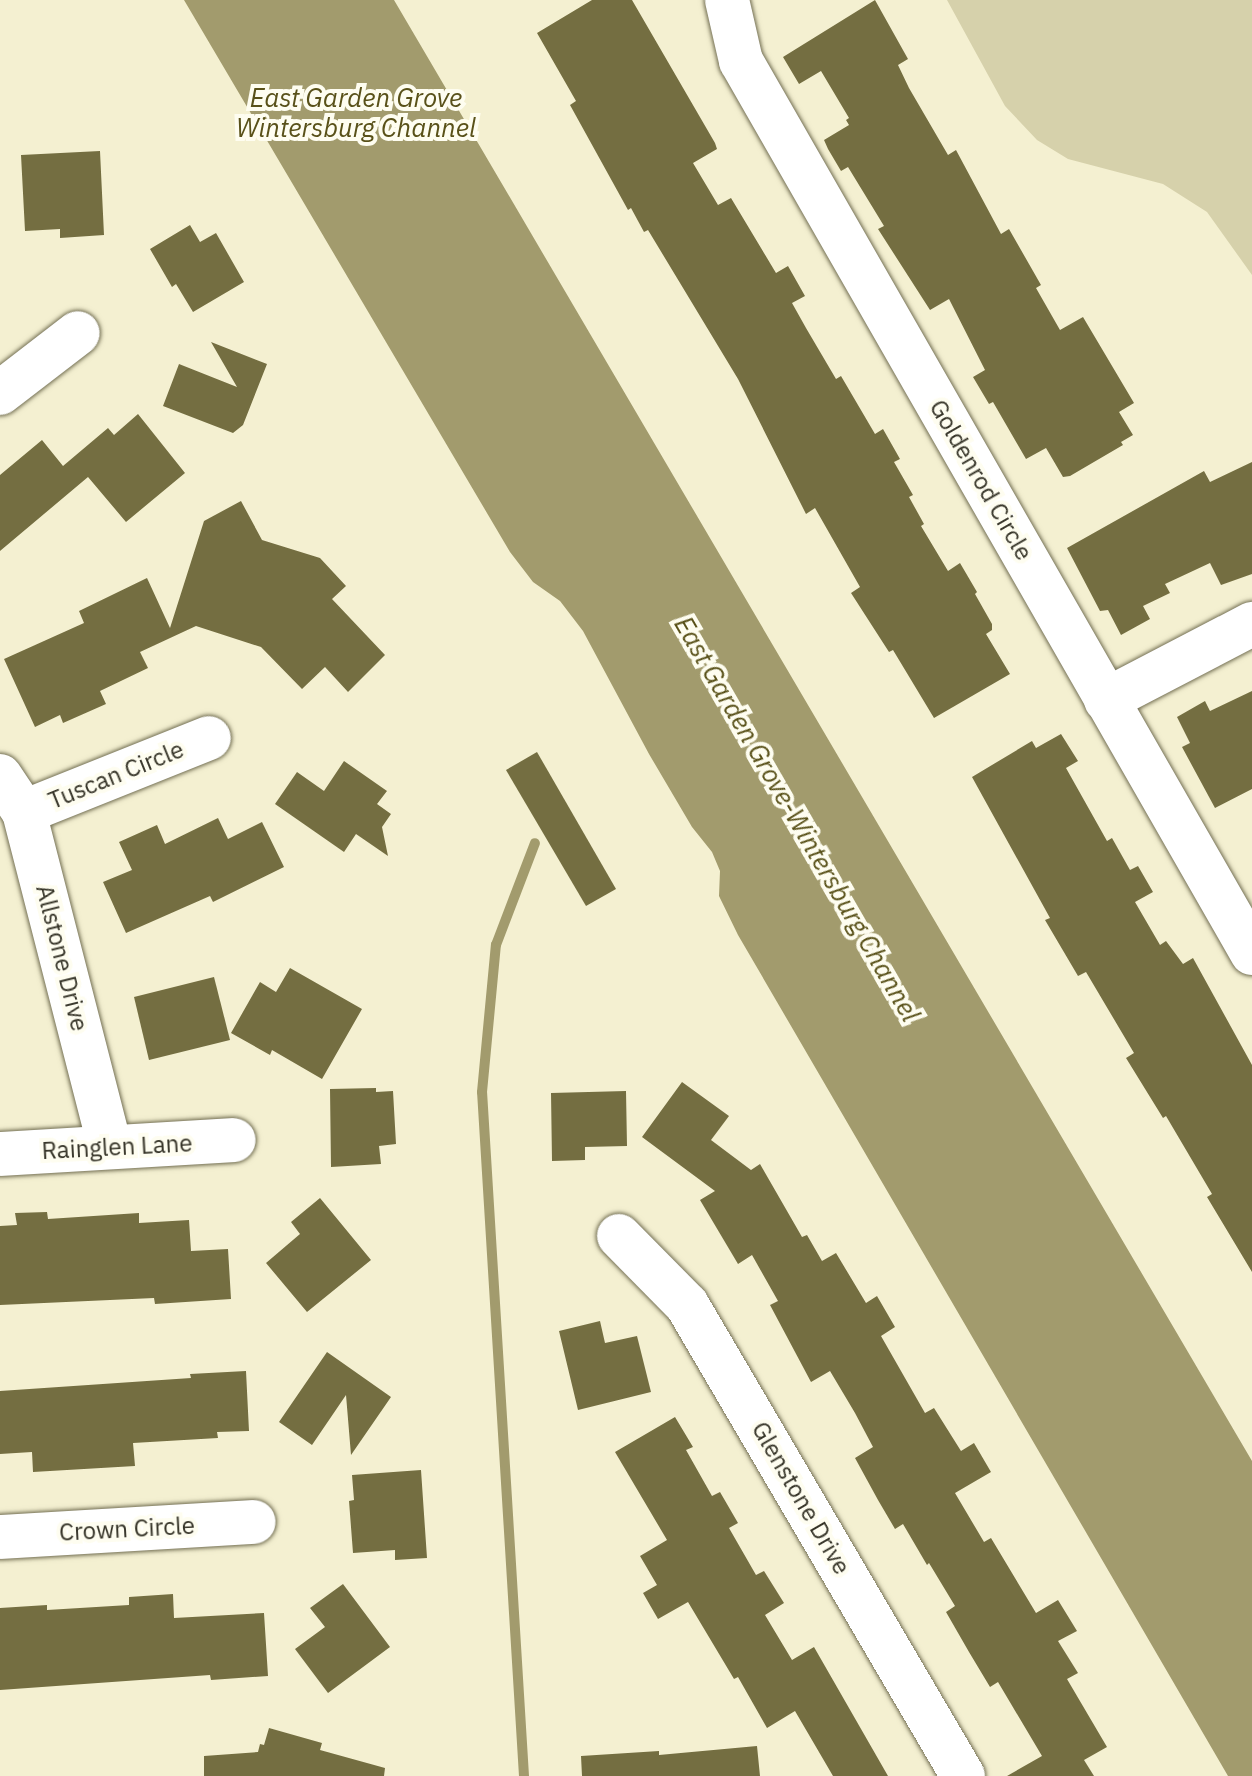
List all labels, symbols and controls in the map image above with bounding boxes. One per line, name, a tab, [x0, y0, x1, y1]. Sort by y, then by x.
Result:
water label: East Garden Grove Wintersburg Channel	[236, 82, 476, 144]
street label: Goldenrod Circle	[923, 395, 1039, 565]
water label: East Garden Grove-Wintersburg Channel	[668, 611, 926, 1027]
street label: Tuscan Circle	[44, 735, 188, 815]
street label: Allstone Drive	[30, 882, 94, 1034]
street label: Rainglen Lane	[41, 1129, 193, 1165]
street label: Glenstone Drive	[746, 1417, 856, 1579]
street label: Crown Circle	[58, 1511, 196, 1547]

